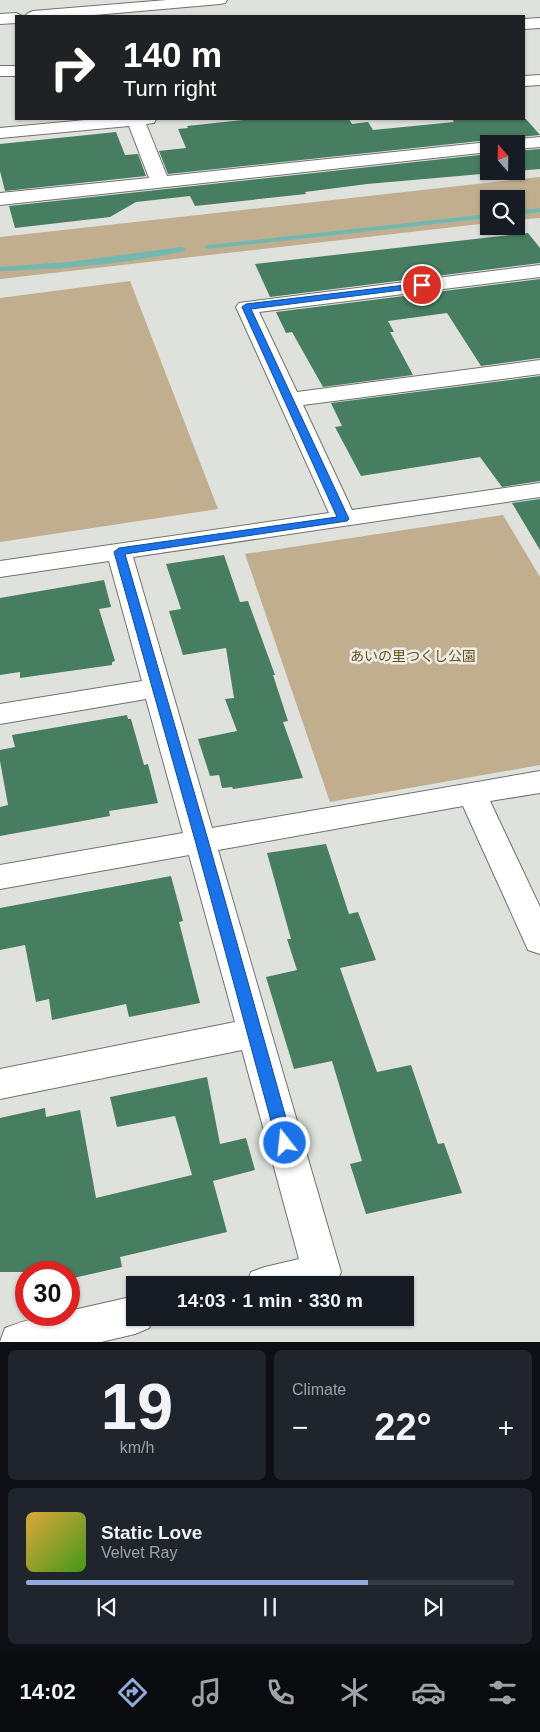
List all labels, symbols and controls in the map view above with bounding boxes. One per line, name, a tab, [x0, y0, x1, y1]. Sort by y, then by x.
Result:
icon: right	[40, 35, 105, 100]
text: 140 m	[123, 35, 222, 74]
text: Turn right	[123, 76, 216, 101]
north arrow	[480, 135, 525, 180]
map controls	[480, 135, 525, 235]
button: search	[480, 190, 525, 235]
pin	[401, 264, 443, 306]
icon: arrive	[408, 271, 436, 299]
park label: あいの里つくし公園	[350, 648, 476, 664]
position arrow	[258, 1116, 310, 1168]
speed limit sign: 30	[15, 1261, 80, 1326]
text: 14:03 · 1 min · 330 m	[177, 1290, 363, 1311]
text: 19	[101, 1370, 173, 1443]
text: Climate	[292, 1381, 346, 1398]
text: 22°	[374, 1406, 432, 1448]
text: −	[292, 1412, 308, 1443]
text: +	[498, 1412, 514, 1443]
text: km/h	[120, 1439, 154, 1456]
text: Static Love	[101, 1522, 202, 1543]
text: Velvet Ray	[101, 1544, 177, 1561]
icon: previous	[93, 1593, 121, 1621]
icon: pause	[256, 1593, 284, 1621]
icon: next	[419, 1593, 447, 1621]
icon: directions	[115, 1675, 150, 1710]
icon: music	[189, 1675, 224, 1710]
icon: phone	[263, 1675, 298, 1710]
icon: climate	[337, 1675, 372, 1710]
icon: car	[411, 1675, 446, 1710]
icon: filters	[485, 1675, 520, 1710]
text: 14:02	[20, 1679, 76, 1704]

